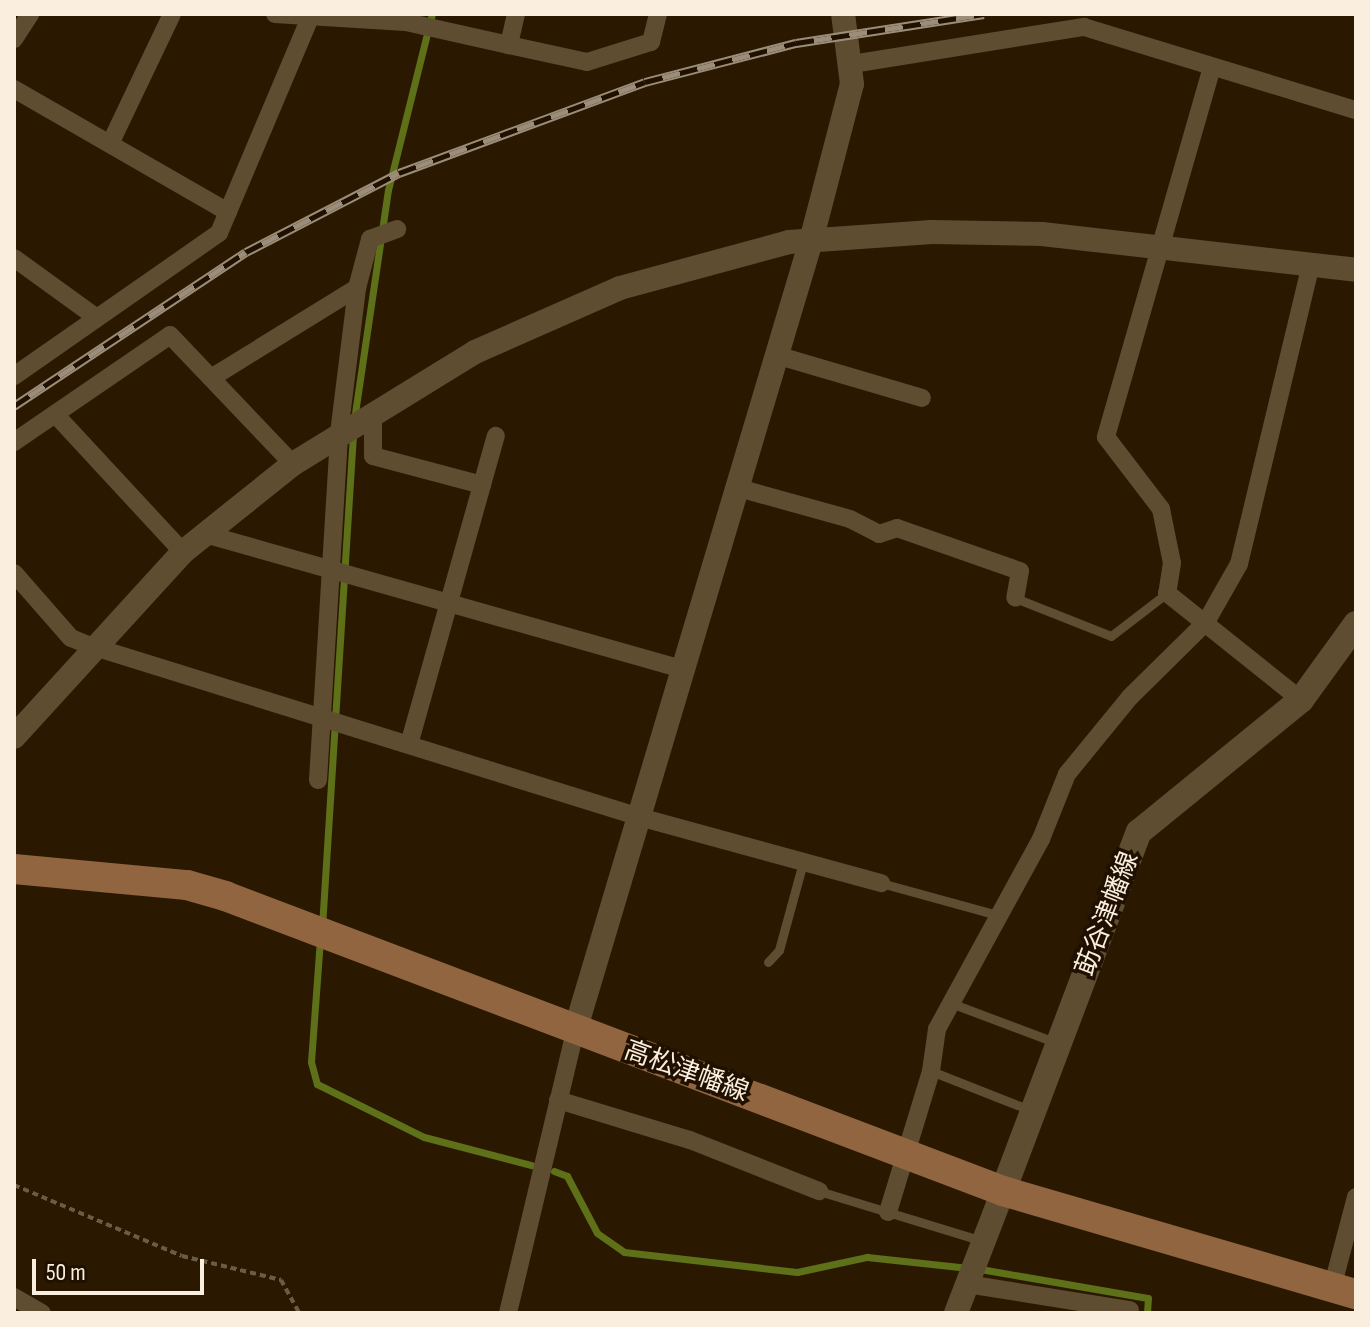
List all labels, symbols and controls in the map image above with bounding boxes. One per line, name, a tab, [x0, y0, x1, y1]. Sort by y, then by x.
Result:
street label: 莇谷津幡線	[1070, 848, 1146, 980]
street label: 高松津幡線	[620, 1035, 752, 1109]
scale bar	[36, 1243, 208, 1293]
text: 50 m	[46, 1258, 86, 1287]

